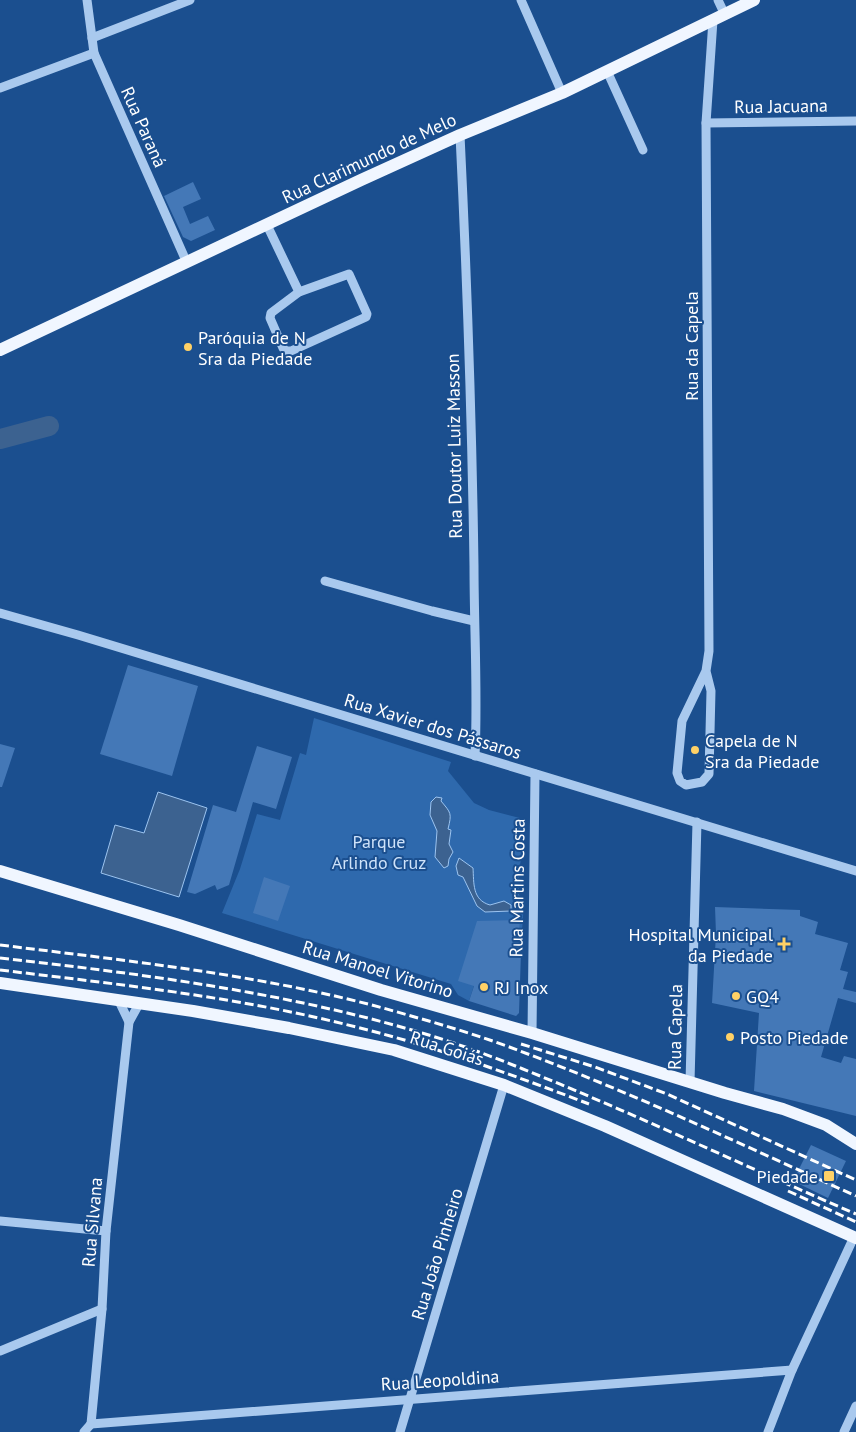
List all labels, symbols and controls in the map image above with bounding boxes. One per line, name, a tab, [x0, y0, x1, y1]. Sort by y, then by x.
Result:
street label: Rua Paraná	[116, 83, 172, 171]
street label: Rua Jacuana	[734, 94, 828, 118]
street label: Rua Clarimundo de Melo	[278, 108, 460, 208]
street label: Rua da Capela	[680, 291, 703, 401]
place label: Paróquia de N Sra da Piedade	[198, 326, 312, 370]
marker: Paróquia de N Sra da Piedade	[182, 341, 194, 353]
street label: Rua Doutor Luiz Masson	[441, 353, 467, 539]
street label: Rua Xavier dos Pássaros	[342, 688, 524, 764]
place label: Capela de N Sra da Piedade	[705, 729, 819, 773]
marker: Capela de N Sra da Piedade	[689, 744, 701, 756]
street label: Rua Martins Costa	[504, 818, 530, 958]
park label: Parque Arlindo Cruz	[332, 830, 426, 874]
place label: Hospital Municipal da Piedade	[629, 923, 774, 967]
street label: Rua Manoel Vitorino	[300, 935, 456, 1003]
marker: Hospital Municipal da Piedade	[777, 937, 791, 951]
place label: RJ Inox	[494, 976, 548, 999]
marker: RJ Inox	[478, 981, 490, 993]
street label: Rua Capela	[663, 984, 687, 1070]
place label: GQ4	[746, 985, 779, 1008]
marker: GQ4	[730, 990, 742, 1002]
street label: Rua Goiás	[407, 1025, 487, 1071]
place label: Posto Piedade	[740, 1026, 848, 1049]
marker: Posto Piedade	[724, 1031, 736, 1043]
place label: Piedade	[757, 1165, 818, 1188]
marker: Piedade	[822, 1169, 836, 1183]
street label: Rua Silvana	[77, 1176, 107, 1268]
street label: Rua João Pinheiro	[406, 1185, 468, 1323]
street label: Rua Leopoldina	[380, 1364, 500, 1396]

